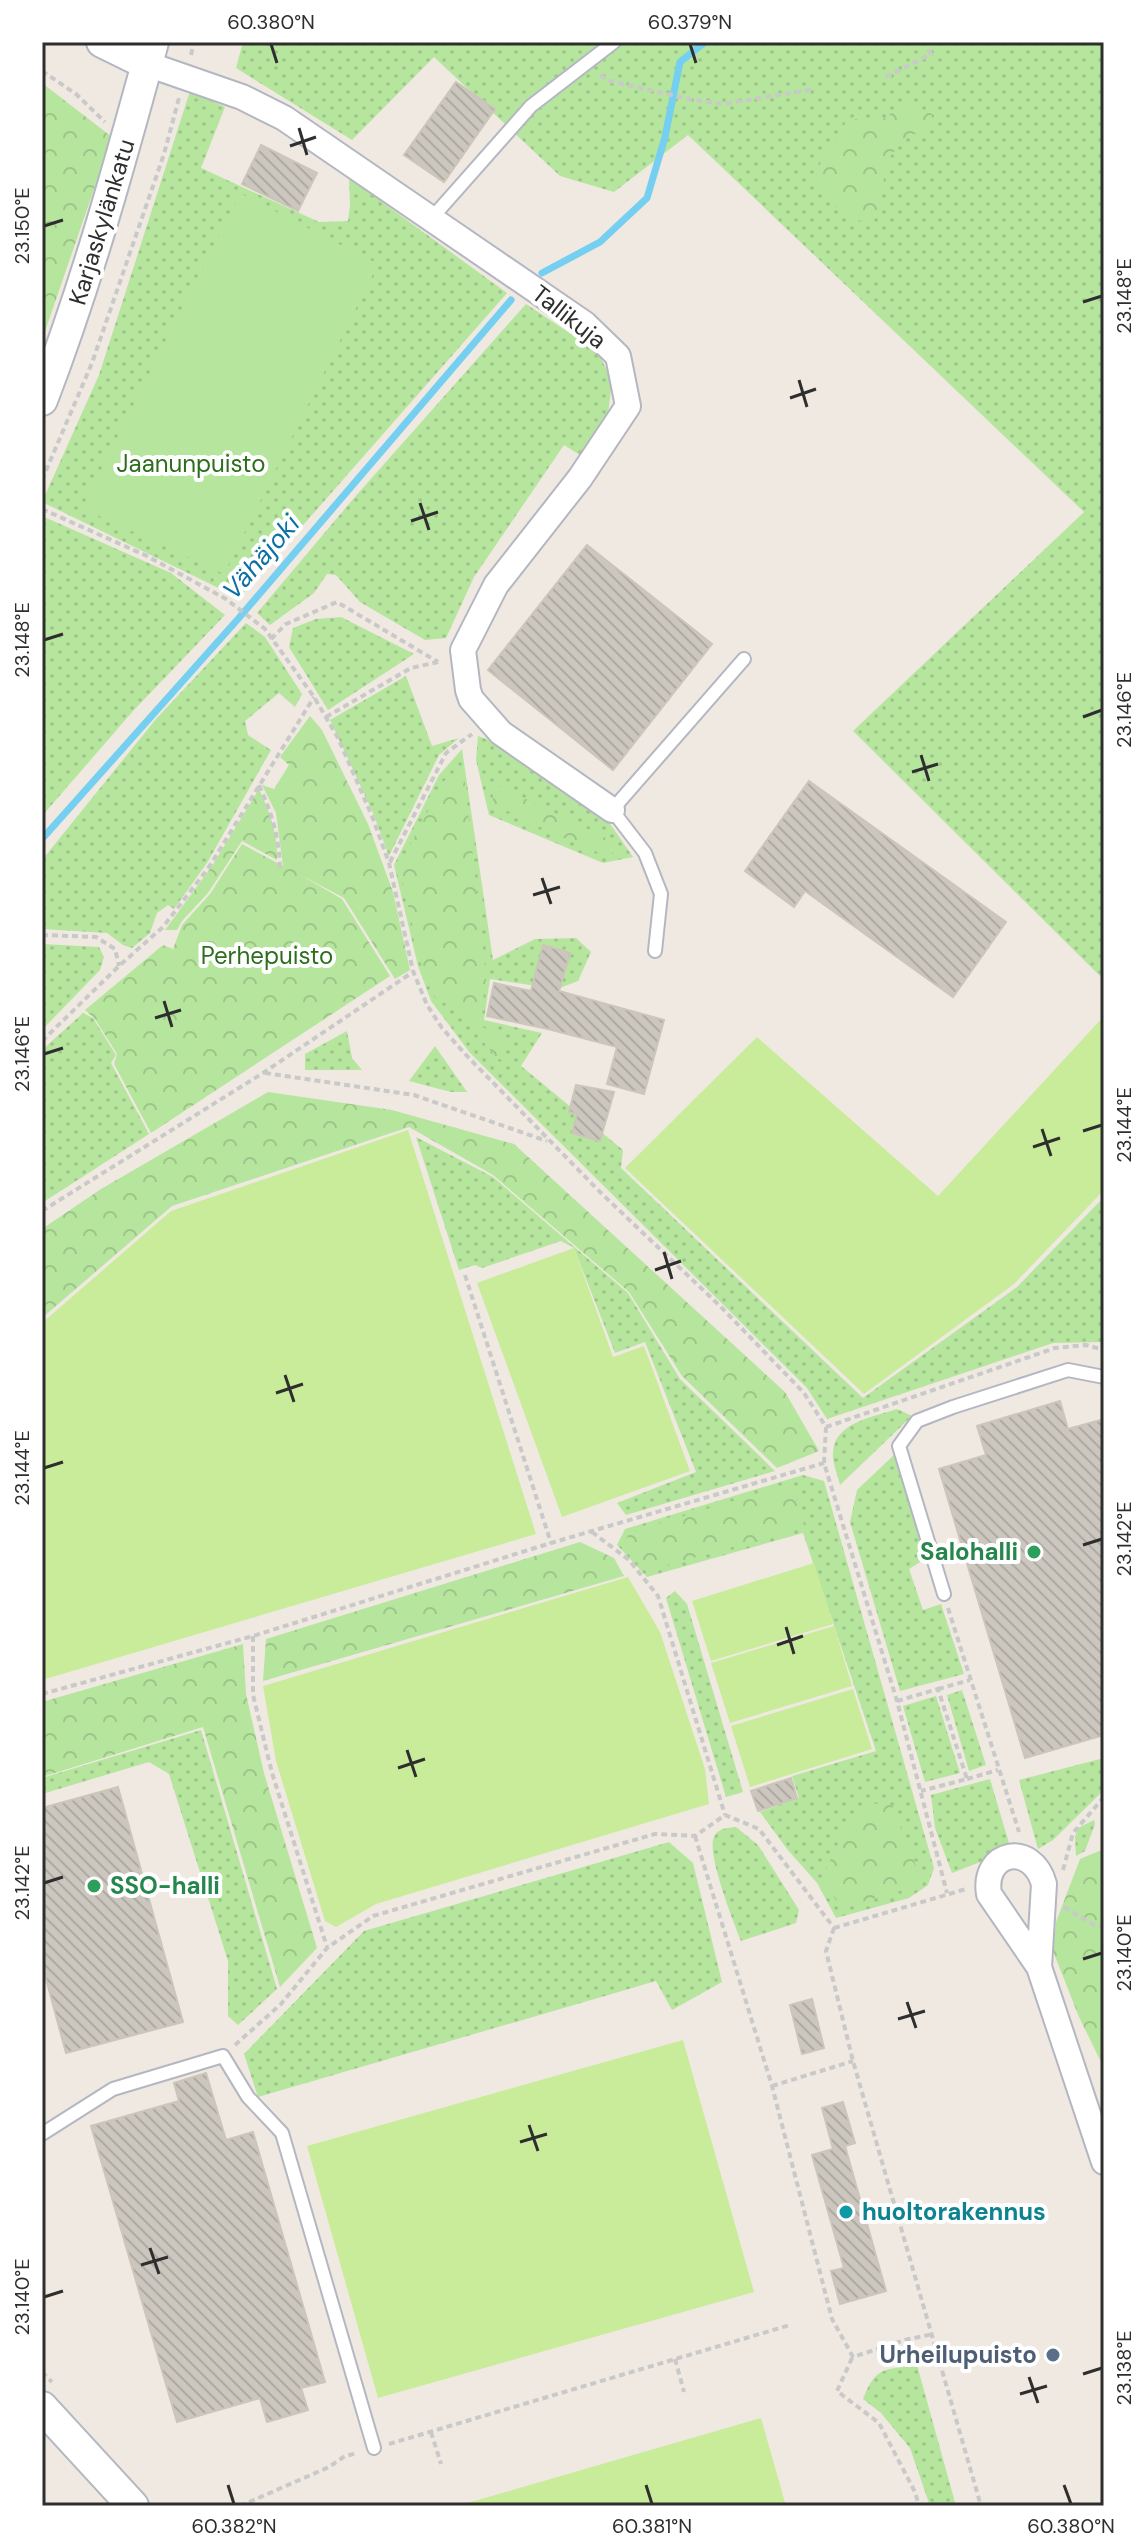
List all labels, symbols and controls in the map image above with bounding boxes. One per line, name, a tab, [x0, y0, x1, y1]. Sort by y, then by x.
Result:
text: 60.380°N	[227, 9, 315, 35]
text: 60.379°N	[648, 9, 732, 35]
street label: Karjaskylänkatu	[62, 135, 141, 309]
text: 23.150°E	[9, 187, 35, 265]
text: 23.148°E	[1111, 258, 1137, 334]
street label: Tallikuja	[526, 278, 613, 355]
park label: Jaanunpuisto	[117, 448, 265, 479]
water label: Vähäjoki	[215, 507, 308, 607]
text: 23.148°E	[9, 602, 35, 678]
text: 23.146°E	[1111, 672, 1137, 748]
park label: Perhepuisto	[201, 940, 333, 971]
text: 23.146°E	[9, 1016, 35, 1092]
text: 23.144°E	[1111, 1087, 1137, 1163]
text: 23.144°E	[9, 1430, 35, 1506]
text: 23.142°E	[1111, 1502, 1137, 1576]
place label: Salohalli	[920, 1536, 1018, 1567]
marker: Salohalli	[1025, 1543, 1043, 1561]
text: 23.142°E	[9, 1846, 35, 1920]
place label: SSO-halli	[110, 1870, 220, 1901]
marker: SSO-halli	[85, 1877, 103, 1895]
text: 23.140°E	[1111, 1914, 1137, 1992]
place label: huoltorakennus	[862, 2196, 1046, 2227]
marker: huoltorakennus	[837, 2203, 855, 2221]
text: 23.140°E	[9, 2258, 35, 2336]
text: 23.138°E	[1111, 2330, 1137, 2406]
place label: Urheilupuisto	[879, 2339, 1037, 2370]
marker: Urheilupuisto	[1044, 2346, 1062, 2364]
text: 60.382°N	[191, 2513, 277, 2539]
text: 60.381°N	[612, 2513, 692, 2539]
text: 60.380°N	[1027, 2513, 1115, 2539]

